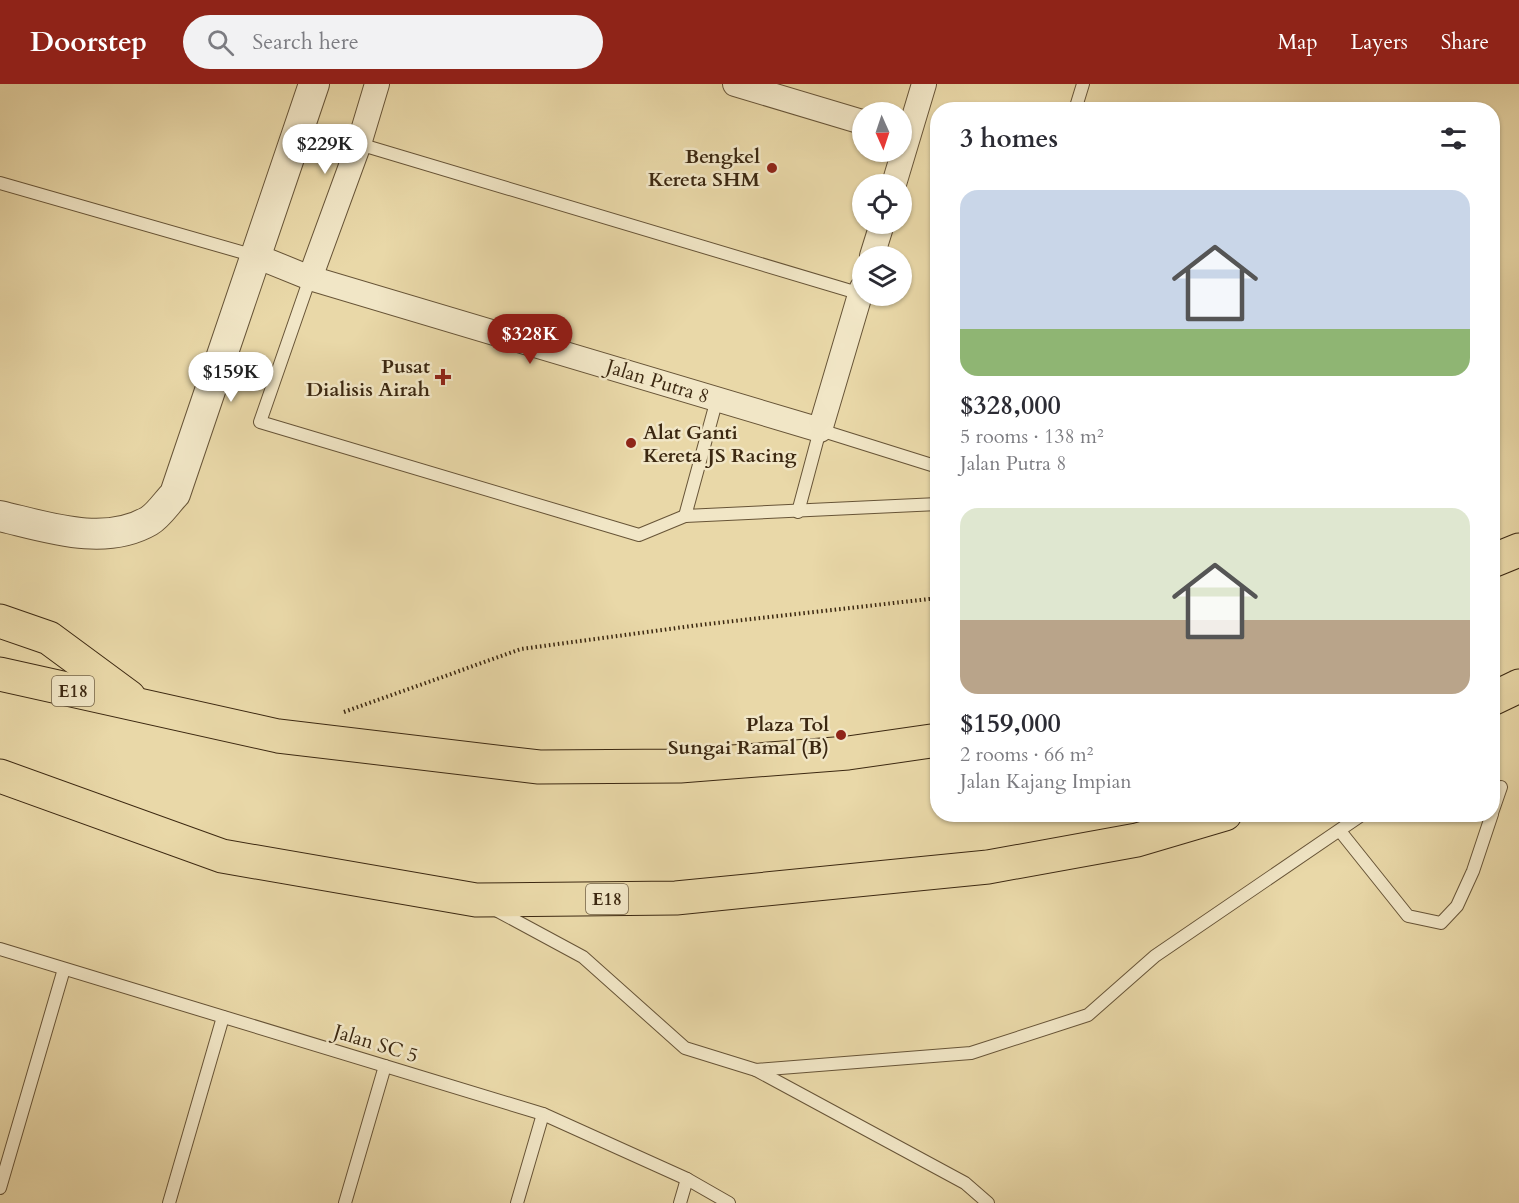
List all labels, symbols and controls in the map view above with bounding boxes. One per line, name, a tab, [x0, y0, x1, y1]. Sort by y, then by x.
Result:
search box	[183, 15, 603, 69]
text: Doorstep	[30, 23, 147, 61]
icon: search	[204, 26, 237, 59]
text: Search here	[252, 27, 359, 57]
text: Map	[1278, 28, 1318, 57]
text: Layers	[1351, 28, 1408, 57]
text: Share	[1441, 28, 1489, 57]
north arrow	[852, 102, 912, 162]
map controls	[852, 102, 912, 306]
text: 3 homes	[960, 121, 1058, 156]
icon: filters	[1437, 122, 1470, 155]
pin: $229K	[283, 124, 367, 175]
text: $229K	[296, 130, 354, 157]
place label: Bengkel Kereta SHM	[648, 143, 760, 193]
marker: Bengkel Kereta SHM	[765, 161, 779, 175]
button: locate	[852, 174, 912, 234]
icon: home	[1161, 229, 1269, 337]
button: layers	[852, 246, 912, 306]
pin: $328K	[488, 314, 572, 365]
text: $328K	[501, 320, 559, 347]
pin: $159K	[189, 352, 273, 403]
street label: Jalan Putra 8	[600, 352, 713, 410]
place label: Pusat Dialisis Airah	[306, 353, 431, 403]
text: $159K	[202, 358, 260, 385]
marker: Pusat Dialisis Airah	[434, 368, 452, 386]
text: $328,000	[960, 388, 1061, 423]
place label: Alat Ganti Kereta JS Racing	[643, 419, 797, 469]
text: 5 rooms · 138 m²	[960, 423, 1104, 450]
marker: Alat Ganti Kereta JS Racing	[624, 436, 638, 450]
text: Jalan Putra 8	[960, 450, 1067, 477]
icon: home	[1161, 547, 1269, 655]
road number: E18	[52, 676, 94, 706]
text: $159,000	[960, 706, 1061, 741]
place label: Plaza Tol Sungai Ramal (B)	[668, 711, 829, 761]
marker: Plaza Tol Sungai Ramal (B)	[834, 728, 848, 742]
text: 2 rooms · 66 m²	[960, 741, 1093, 768]
text: Jalan Kajang Impian	[960, 768, 1132, 795]
road number: E18	[586, 884, 628, 914]
street label: Jalan SC 5	[328, 1017, 421, 1069]

